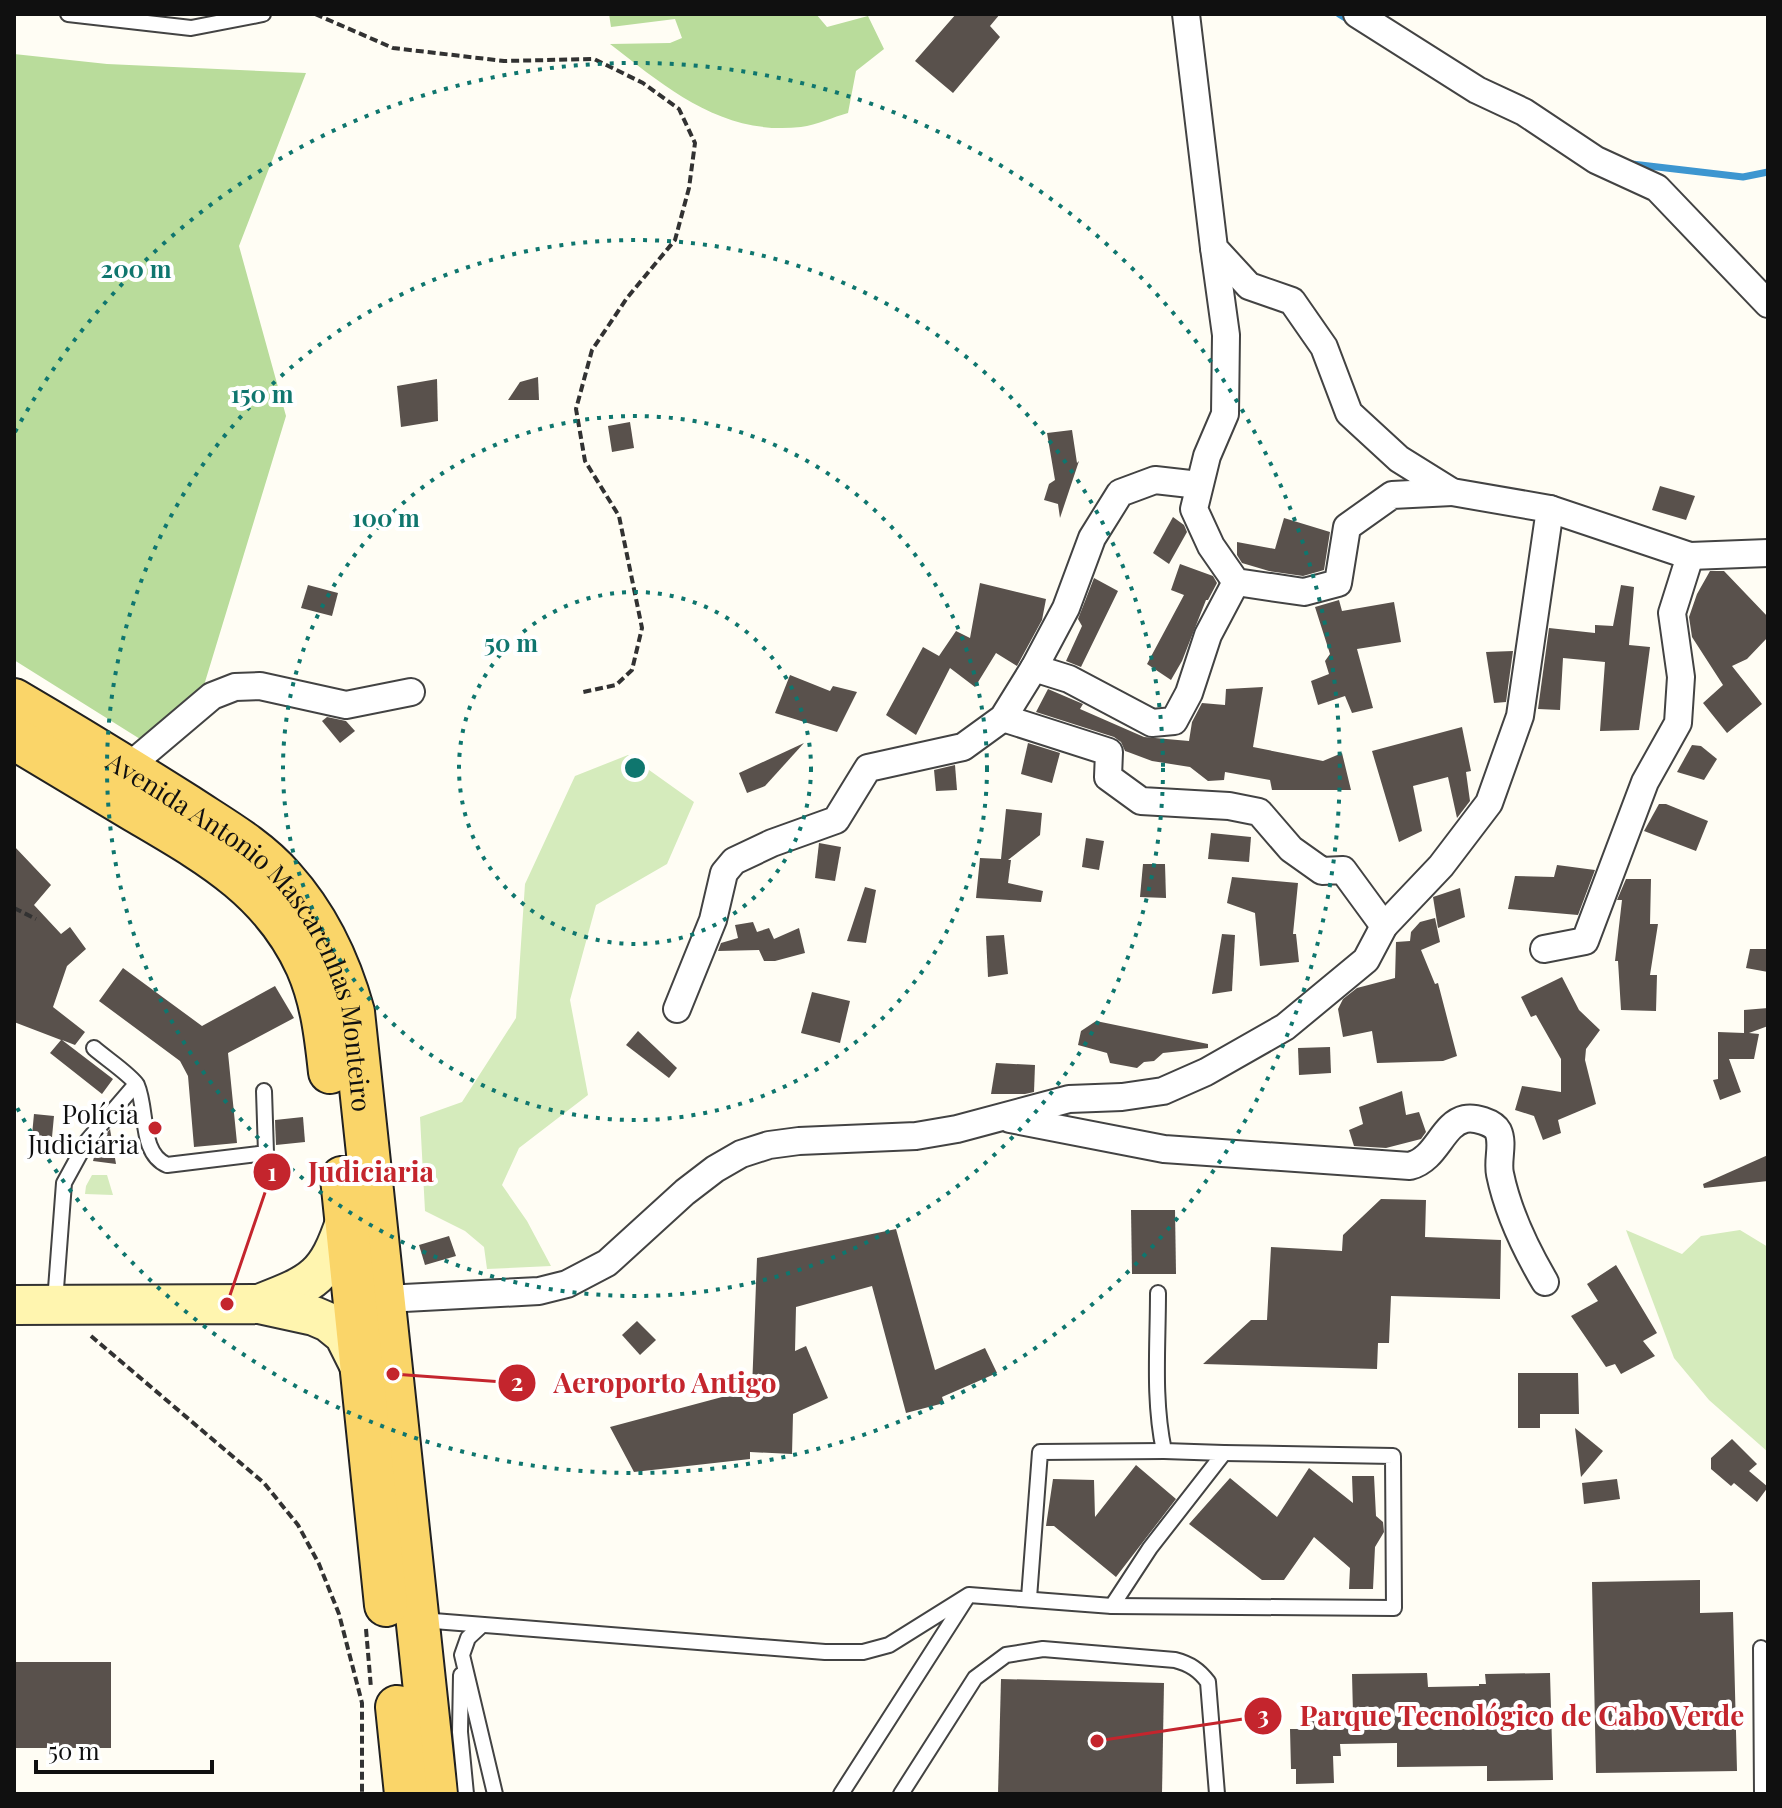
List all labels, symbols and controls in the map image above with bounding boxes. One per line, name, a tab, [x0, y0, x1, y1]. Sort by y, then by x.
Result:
text: 200 m	[101, 252, 172, 284]
text: 150 m	[231, 377, 294, 409]
text: 100 m	[352, 501, 420, 533]
text: 50 m	[484, 626, 538, 658]
street label: Avenida Antonio Mascarenhas Monteiro	[100, 742, 381, 1113]
centre of rings	[621, 754, 649, 782]
place label: Polícia Judiciária	[27, 1096, 139, 1161]
marker: Polícia Judiciária	[146, 1119, 164, 1137]
callout: Judiciaria	[252, 1146, 450, 1198]
text: Judiciaria	[307, 1152, 434, 1189]
text: 1	[267, 1155, 277, 1187]
callout: Aeroporto Antigo	[497, 1357, 793, 1409]
text: Aeroporto Antigo	[552, 1363, 777, 1400]
text: 2	[511, 1365, 523, 1397]
callout: Parque Tecnológico de Cabo Verde	[1243, 1690, 1762, 1742]
text: Parque Tecnológico de Cabo Verde	[1300, 1696, 1744, 1733]
text: 3	[1257, 1698, 1269, 1730]
scale bar	[36, 1724, 212, 1774]
text: 50 m	[48, 1734, 100, 1766]

